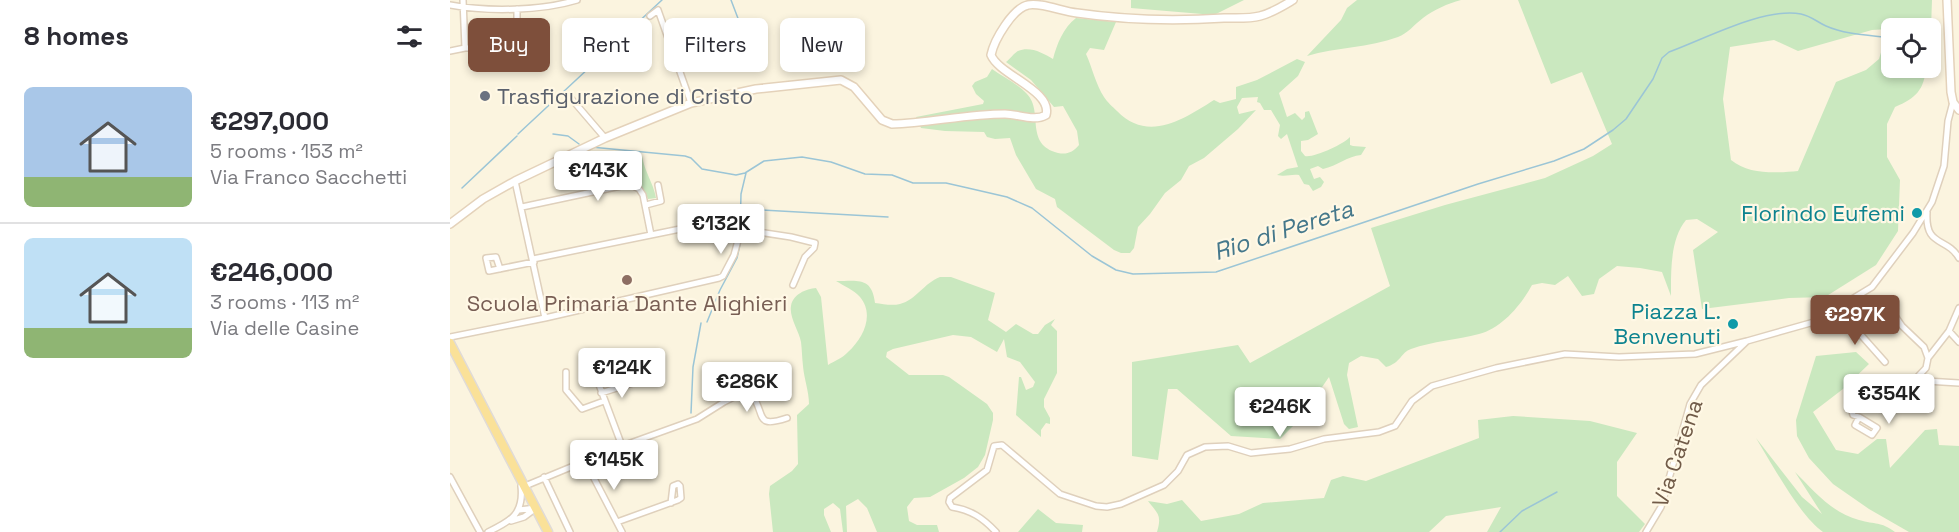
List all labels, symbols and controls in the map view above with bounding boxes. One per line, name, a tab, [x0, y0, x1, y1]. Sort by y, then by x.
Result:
chip: Buy	[468, 18, 550, 72]
chip: Rent	[562, 18, 652, 72]
chip: Filters	[664, 18, 768, 72]
chip: New	[780, 18, 865, 72]
map controls	[1881, 18, 1941, 78]
button: locate	[1881, 18, 1941, 78]
text: 8 homes	[24, 19, 129, 53]
icon: filters	[393, 20, 426, 53]
place label: Trasfigurazione di Cristo	[497, 82, 753, 110]
marker: Trasfigurazione di Cristo	[478, 89, 492, 103]
text: €297,000	[210, 104, 329, 138]
icon: home	[72, 111, 144, 183]
text: 5 rooms · 153 m²	[210, 138, 363, 164]
pin: €143K	[556, 151, 640, 202]
text: €143K	[568, 157, 628, 183]
text: Via Franco Sacchetti	[210, 164, 407, 190]
water label: Rio di Pereta	[1209, 193, 1357, 267]
place label: Florindo Eufemi	[1741, 199, 1905, 227]
pin: €132K	[679, 204, 763, 255]
marker: Florindo Eufemi	[1910, 206, 1924, 220]
text: €132K	[691, 210, 751, 236]
text: €246,000	[210, 255, 333, 289]
icon: home	[72, 262, 144, 334]
marker: Scuola Primaria Dante Alighieri	[620, 273, 634, 287]
text: 3 rooms · 113 m²	[210, 289, 359, 315]
place label: Scuola Primaria Dante Alighieri	[467, 289, 787, 317]
pin: €297K	[1813, 295, 1897, 346]
place label: Piazza L. Benvenuti	[1614, 297, 1721, 350]
text: €297K	[1825, 301, 1885, 327]
text: Via delle Casine	[210, 315, 359, 341]
marker: Piazza L. Benvenuti	[1726, 317, 1740, 331]
pin: €124K	[580, 348, 664, 399]
text: €124K	[592, 354, 652, 380]
pin: €286K	[705, 362, 789, 413]
text: €286K	[716, 368, 778, 394]
pin: €354K	[1847, 374, 1931, 425]
text: €354K	[1858, 380, 1920, 406]
pin: €246K	[1238, 387, 1322, 438]
text: €246K	[1249, 393, 1311, 419]
street label: Via Catena	[1645, 395, 1709, 511]
pin: €145K	[572, 440, 656, 491]
text: €145K	[584, 446, 644, 472]

